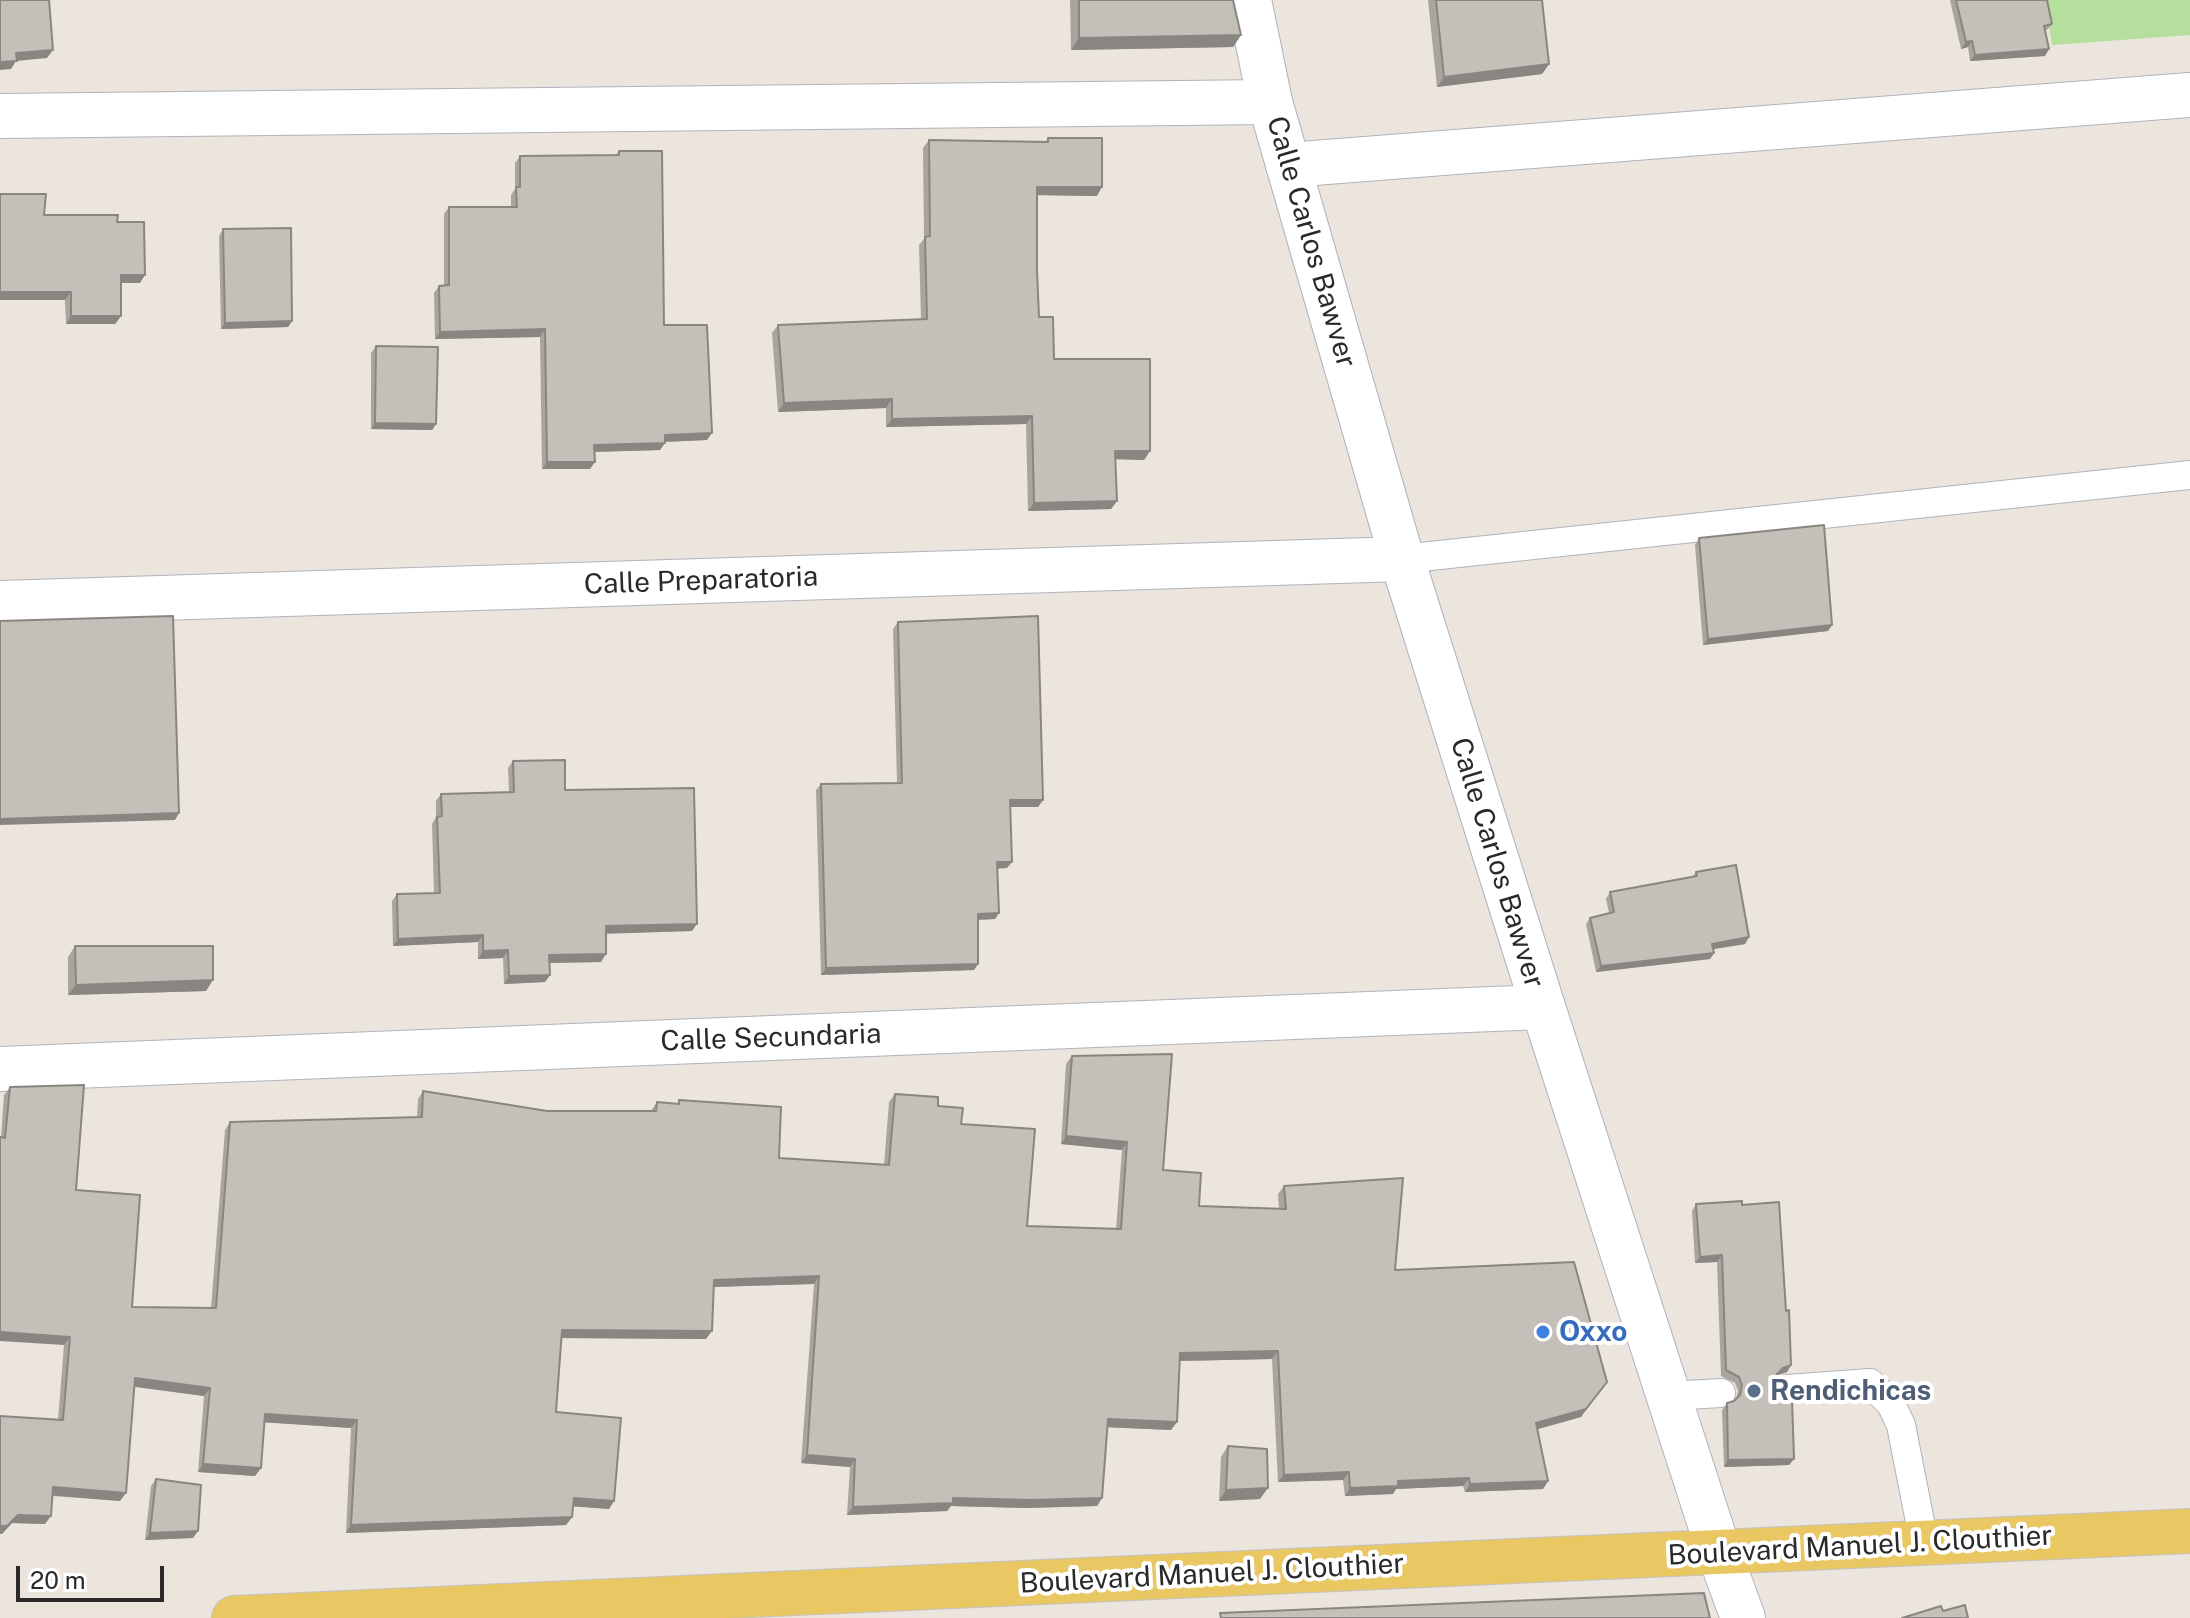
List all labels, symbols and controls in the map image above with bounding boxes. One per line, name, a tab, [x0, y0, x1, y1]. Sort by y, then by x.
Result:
street label: Calle Carlos Bawver	[1259, 113, 1363, 371]
street label: Calle Preparatoria	[583, 560, 819, 602]
street label: Calle Carlos Bawver	[1443, 734, 1551, 992]
street label: Calle Secundaria	[660, 1017, 882, 1059]
place label: Oxxo	[1559, 1315, 1627, 1349]
marker: Oxxo	[1534, 1323, 1552, 1341]
place label: Rendichicas	[1770, 1374, 1931, 1408]
marker: Rendichicas	[1745, 1382, 1763, 1400]
street label: Boulevard Manuel J. Clouthier	[1667, 1519, 2053, 1573]
street label: Boulevard Manuel J. Clouthier	[1019, 1547, 1405, 1601]
scale bar	[20, 1550, 168, 1600]
text: 20 m	[30, 1566, 86, 1594]

